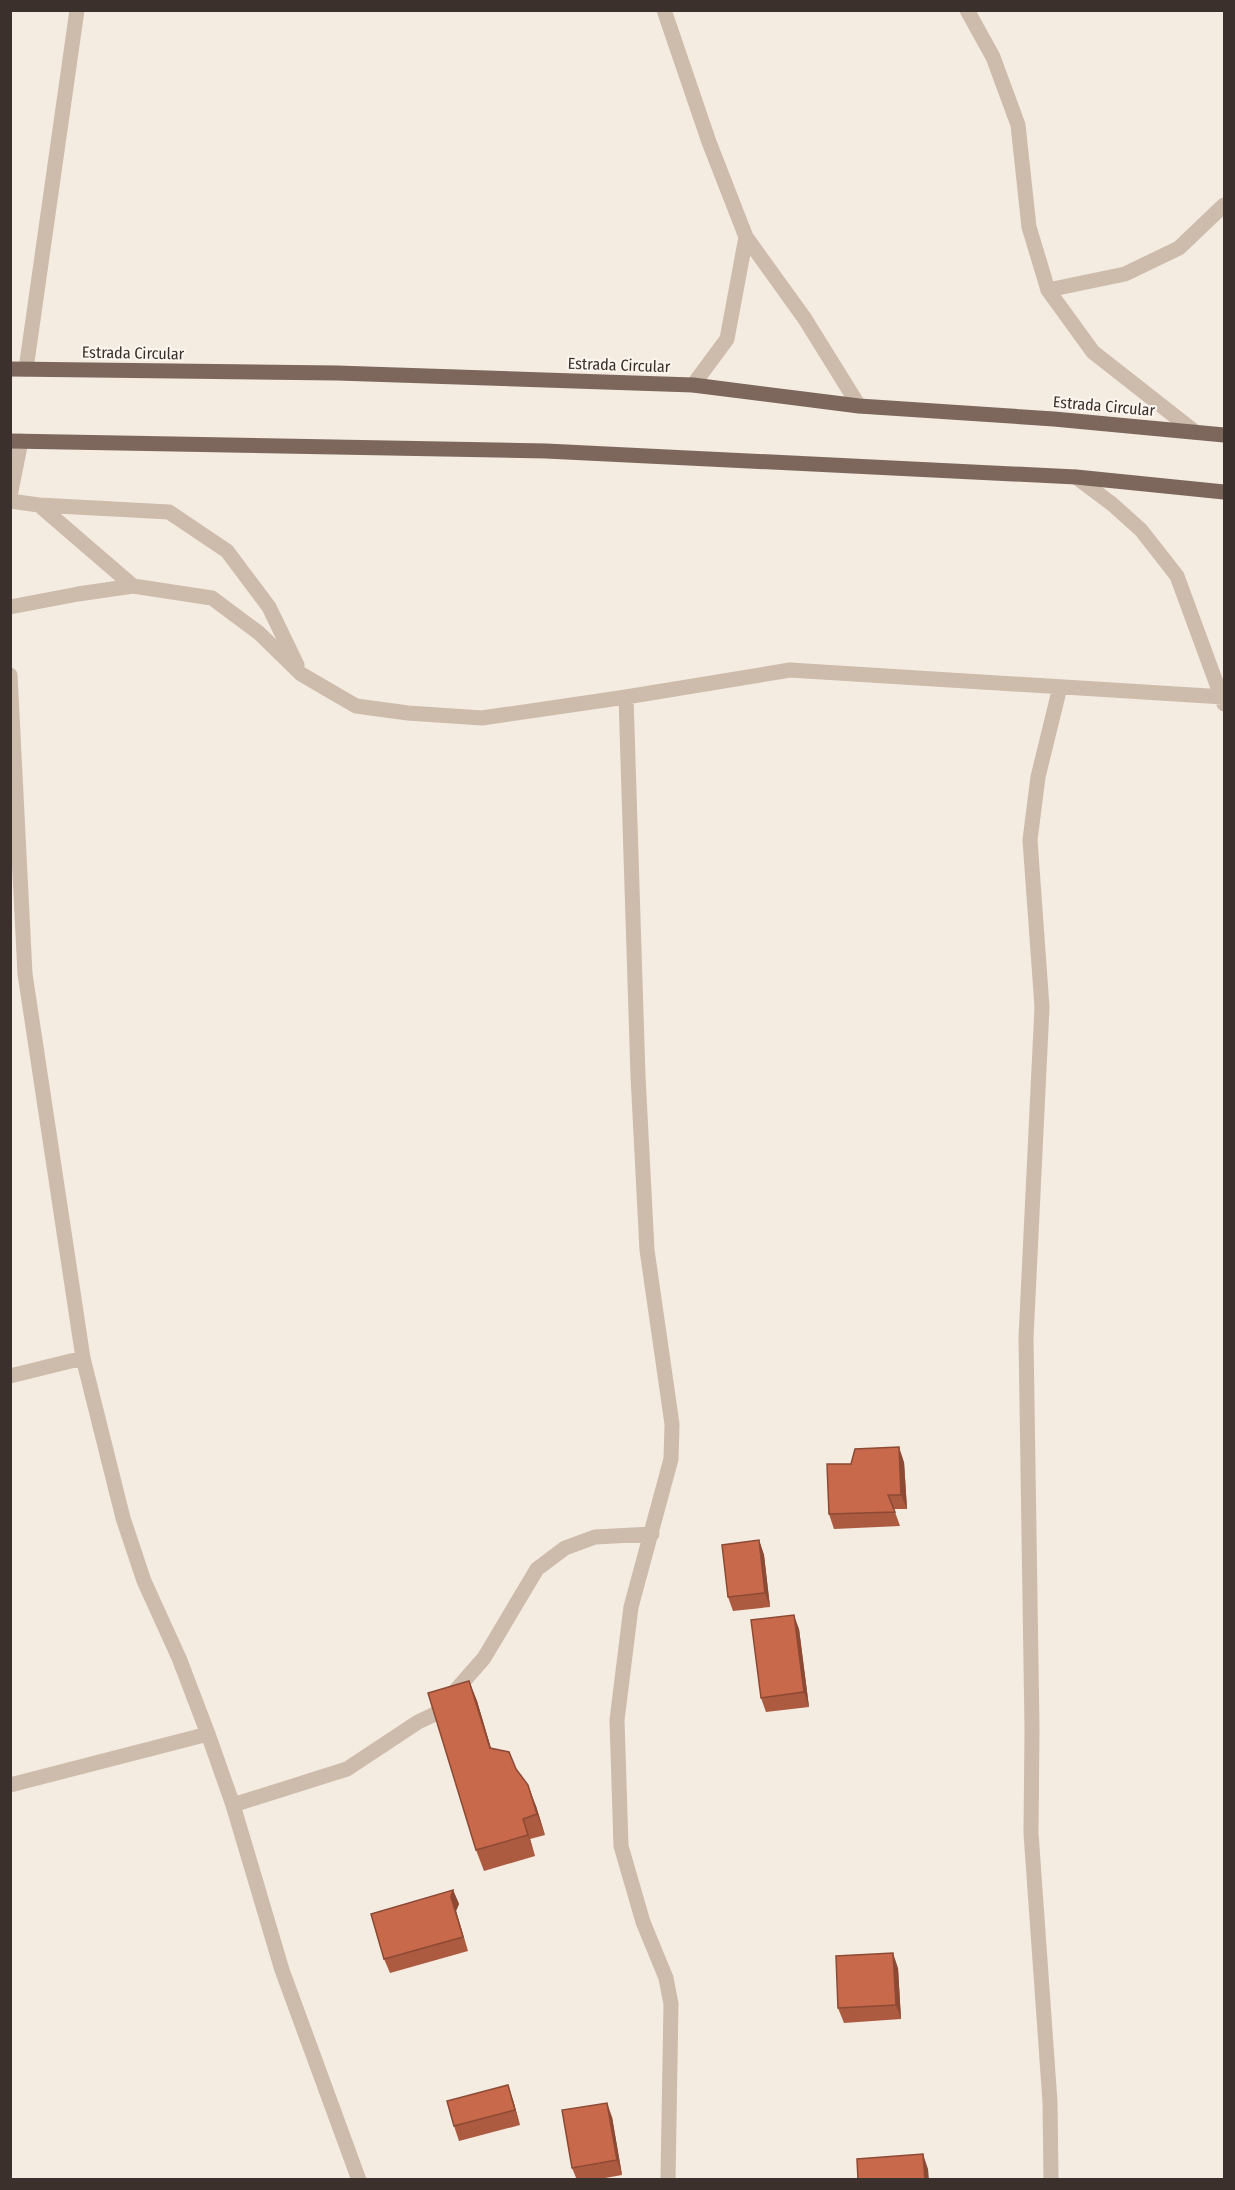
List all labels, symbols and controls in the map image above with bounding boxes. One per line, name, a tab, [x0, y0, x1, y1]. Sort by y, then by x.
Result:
street label: Estrada Circular	[82, 343, 185, 363]
street label: Estrada Circular	[567, 354, 671, 376]
street label: Estrada Circular	[1052, 392, 1156, 420]

